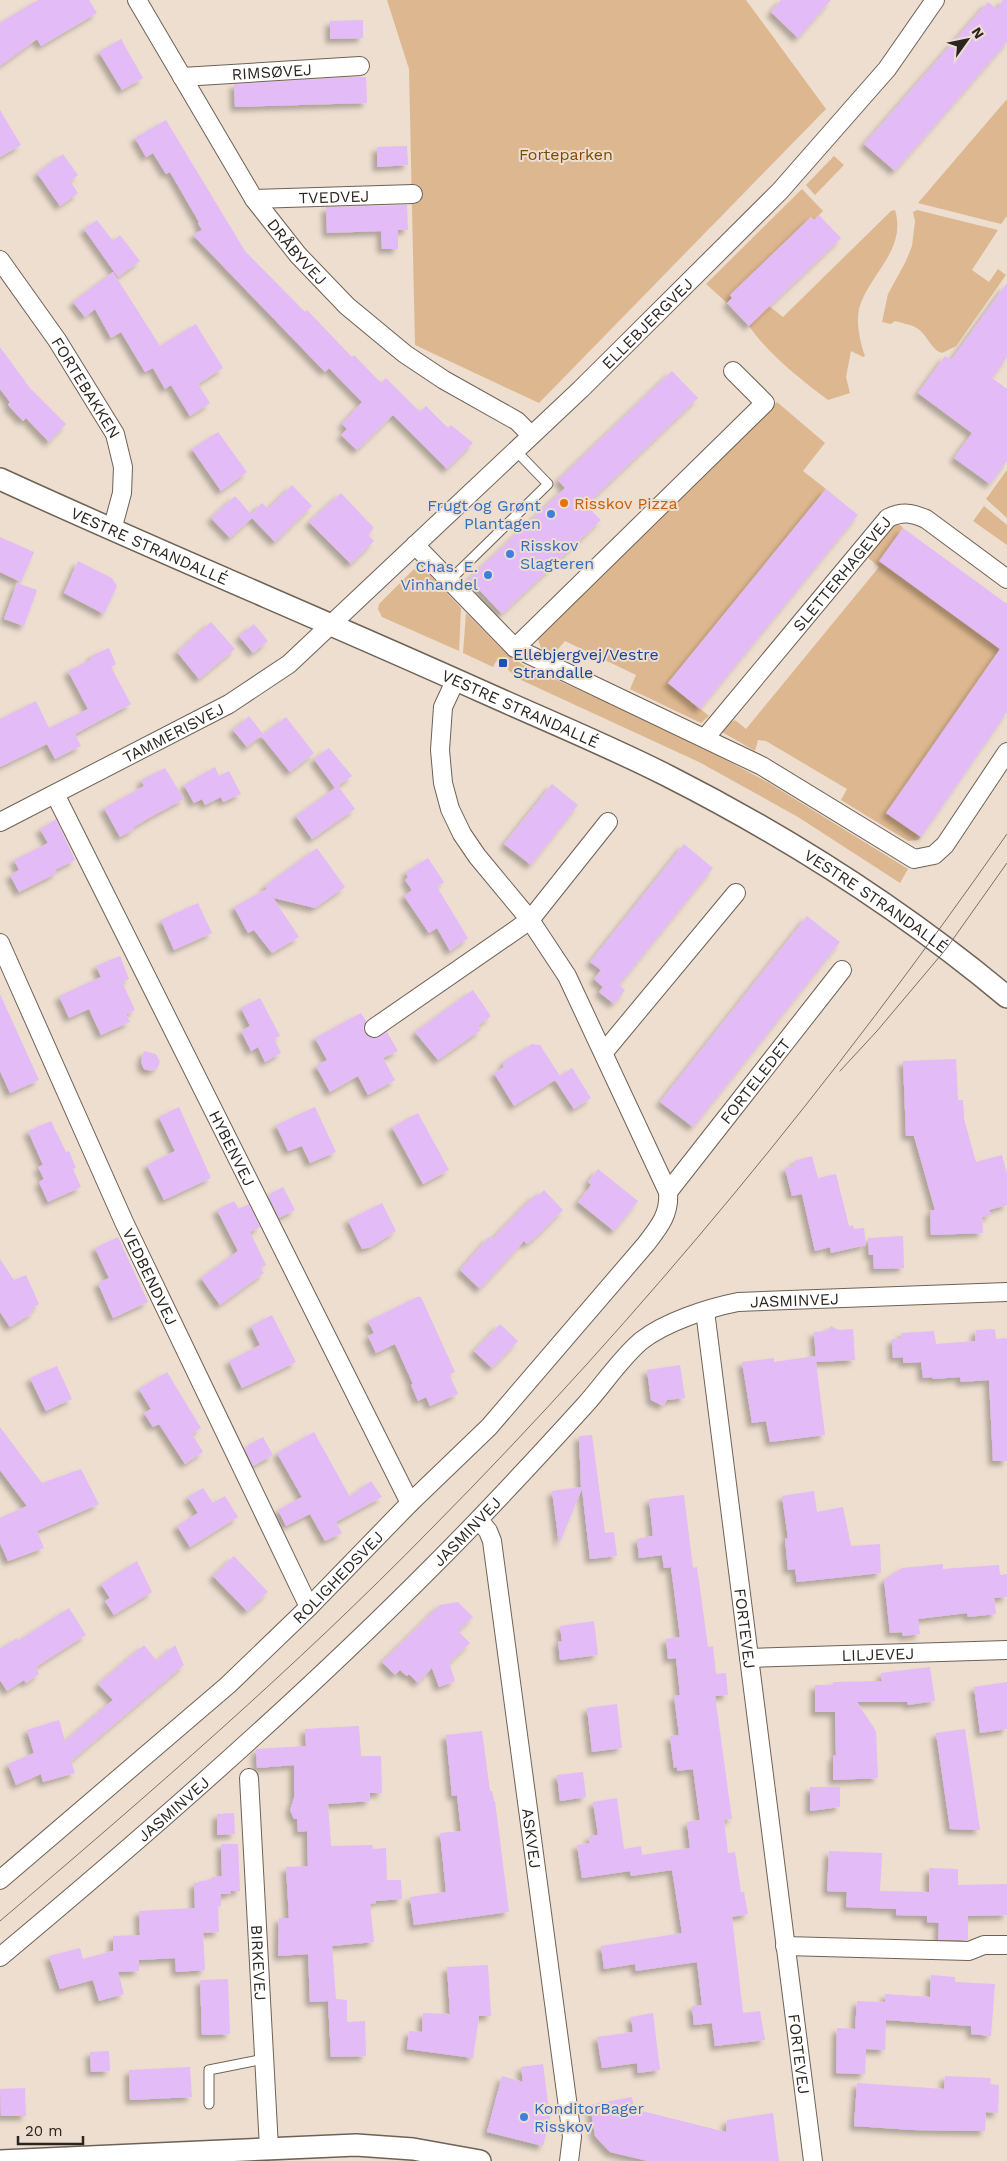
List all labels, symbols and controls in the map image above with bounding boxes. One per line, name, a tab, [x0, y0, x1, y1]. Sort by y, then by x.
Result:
north arrow	[942, 15, 992, 65]
text: N	[968, 24, 987, 42]
street label: RIMSØVEJ	[231, 59, 313, 83]
park label: Forteparken	[519, 145, 613, 164]
street label: TVEDVEJ	[298, 186, 370, 207]
street label: DRÅBYVEJ	[263, 215, 331, 289]
street label: ELLEBJERGVEJ	[598, 274, 697, 373]
street label: FORTEBAKKEN	[48, 333, 125, 442]
place label: Risskov Pizza	[574, 494, 678, 513]
place label: Frugt og Grønt Plantagen	[427, 496, 541, 533]
marker: Risskov Pizza	[558, 497, 570, 509]
street label: VESTRE STRANDALLÉ	[68, 503, 231, 589]
marker: Frugt og Grønt Plantagen	[545, 508, 557, 520]
street label: SLETTERHAGEVEJ	[789, 512, 895, 635]
place label: Risskov Slagteren	[520, 536, 594, 573]
marker: Risskov Slagteren	[504, 548, 516, 560]
place label: Chas. E. Vinhandel	[400, 557, 478, 594]
marker: Chas. E. Vinhandel	[482, 569, 494, 581]
place label: Ellebjergvej/Vestre Strandalle	[513, 645, 659, 682]
marker: Ellebjergvej/Vestre Strandalle	[497, 657, 509, 669]
street label: VESTRE STRANDALLÉ	[439, 665, 602, 752]
street label: TAMMERISVEJ	[120, 699, 227, 767]
street label: VESTRE STRANDALLÉ	[801, 845, 952, 956]
street label: FORTELEDET	[716, 1034, 794, 1127]
street label: HYBENVEJ	[205, 1107, 259, 1189]
street label: VEDBENDVEJ	[119, 1225, 182, 1328]
street label: JASMINVEJ	[750, 1289, 839, 1311]
street label: JASMINVEJ	[429, 1493, 505, 1570]
street label: ROLIGHEDSVEJ	[289, 1527, 387, 1627]
street label: FORTEVEJ	[731, 1587, 760, 1670]
street label: LILJEVEJ	[841, 1643, 915, 1665]
street label: JASMINVEJ	[134, 1772, 213, 1845]
street label: ASKVEJ	[518, 1807, 545, 1870]
street label: BIRKEVEJ	[247, 1924, 271, 2001]
street label: FORTEVEJ	[785, 2013, 814, 2096]
place label: KonditorBager Risskov	[534, 2099, 645, 2136]
marker: KonditorBager Risskov	[518, 2111, 530, 2123]
scale bar	[18, 2114, 82, 2146]
text: 20 m	[25, 2122, 63, 2140]

